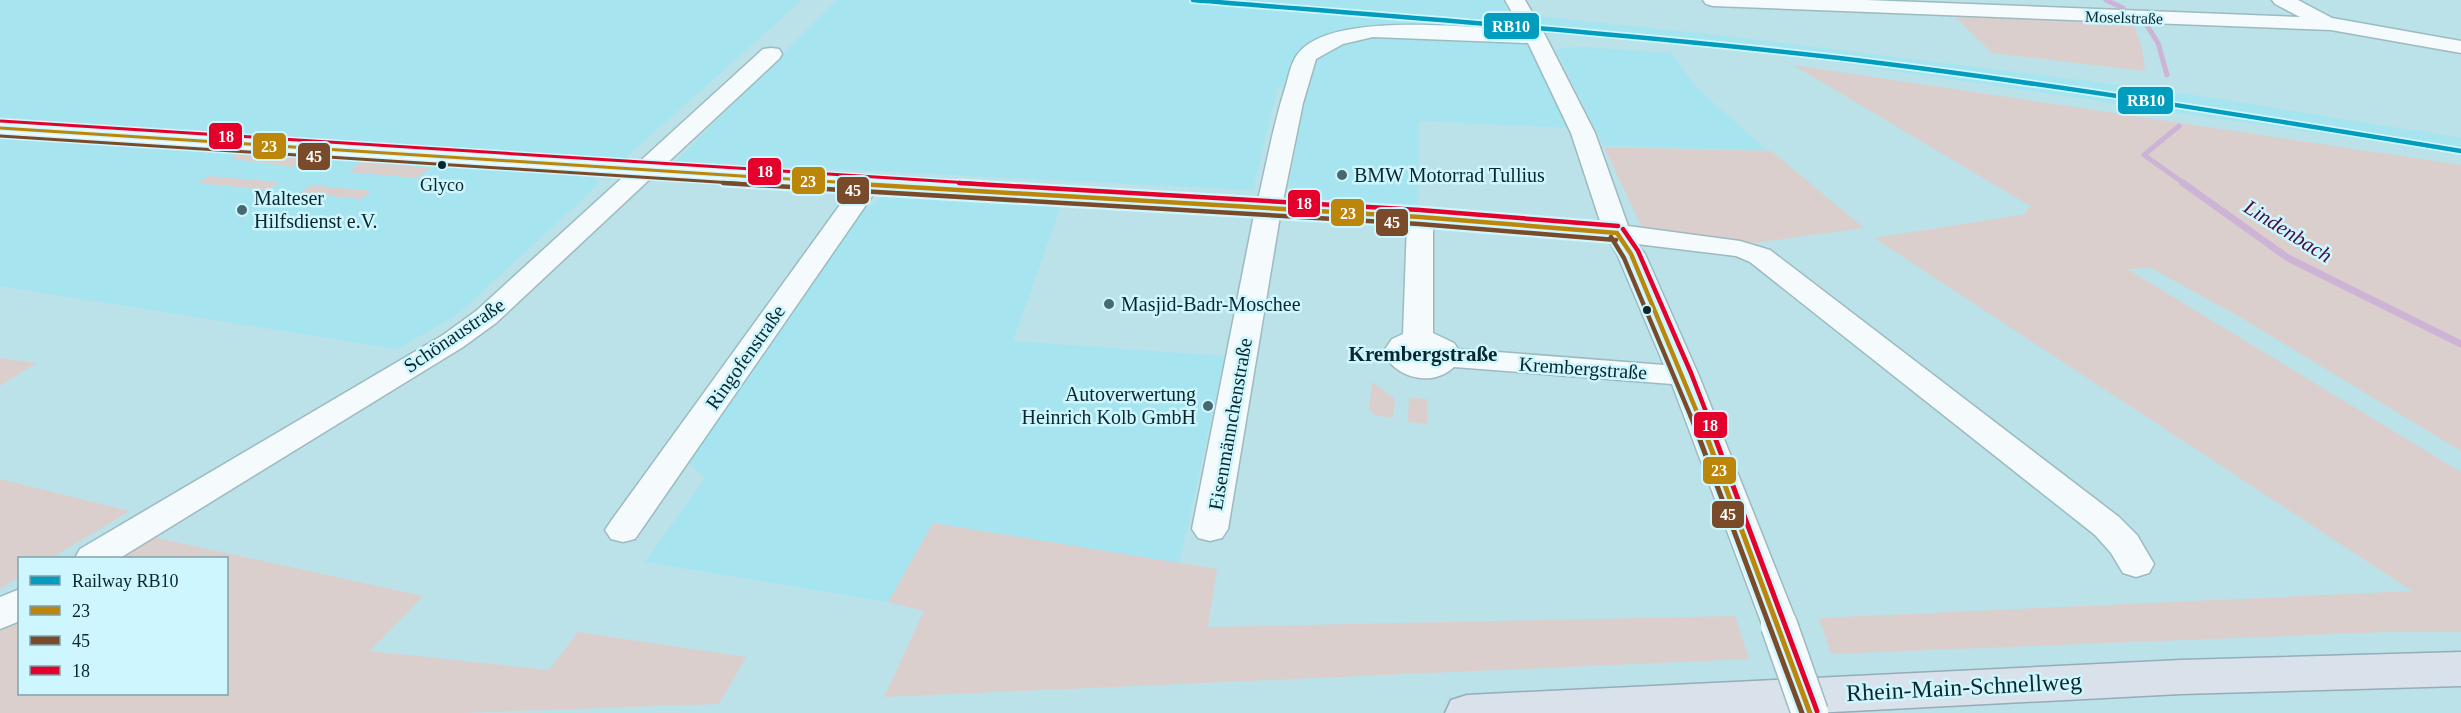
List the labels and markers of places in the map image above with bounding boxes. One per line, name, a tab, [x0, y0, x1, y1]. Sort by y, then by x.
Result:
marker: Glyco	[436, 159, 448, 171]
place label: BMW Motorrad Tullius	[1354, 164, 1545, 186]
marker: BMW Motorrad Tullius	[1335, 168, 1349, 182]
place label: Glyco	[420, 175, 464, 195]
place label: Malteser Hilfsdienst e.V.	[254, 187, 378, 232]
marker: Malteser Hilfsdienst e.V.	[235, 203, 249, 217]
place label: Masjid-Badr-Moschee	[1121, 293, 1301, 316]
marker: Masjid-Badr-Moschee	[1102, 297, 1116, 311]
unlabelled marker	[1641, 304, 1653, 316]
place label: Autoverwertung Heinrich Kolb GmbH	[1022, 383, 1196, 428]
marker: Autoverwertung Heinrich Kolb GmbH	[1201, 399, 1215, 413]

